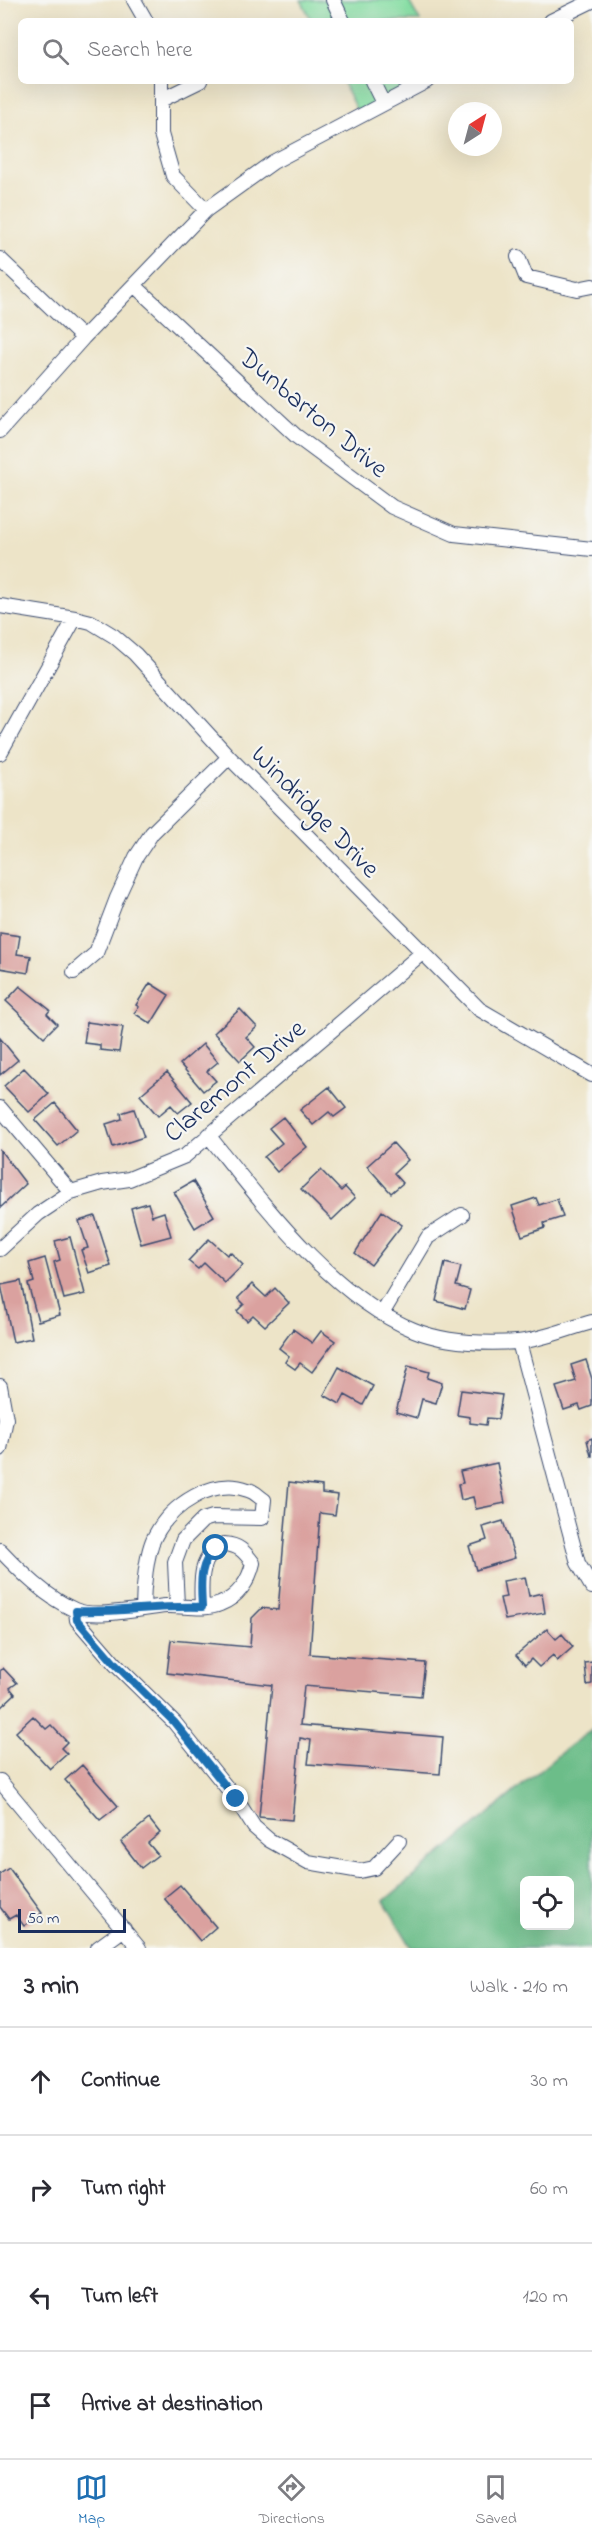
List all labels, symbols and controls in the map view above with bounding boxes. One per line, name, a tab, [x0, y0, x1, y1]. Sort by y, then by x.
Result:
search box	[18, 18, 574, 84]
icon: search	[39, 35, 72, 68]
text: Search here	[87, 35, 192, 67]
north arrow	[448, 102, 502, 156]
street label: Dunbarton Drive	[228, 339, 397, 489]
street label: Windridge Drive	[241, 738, 388, 889]
street label: Claremont Drive	[156, 1010, 316, 1153]
route start	[202, 1534, 228, 1560]
route end	[222, 1785, 248, 1811]
map controls	[520, 1876, 574, 1930]
button: locate	[520, 1876, 574, 1930]
scale bar	[18, 1906, 126, 1934]
text: 50 m	[27, 1907, 59, 1931]
text: 3 min	[24, 1968, 79, 2006]
text: Walk · 210 m	[470, 1973, 568, 2002]
icon: ahead	[24, 2065, 57, 2098]
text: Continue	[81, 2065, 160, 2097]
text: 30 m	[531, 2067, 568, 2096]
icon: right	[24, 2173, 57, 2206]
text: Turn right	[81, 2173, 166, 2205]
text: 60 m	[530, 2175, 568, 2204]
icon: left	[24, 2281, 57, 2314]
text: Turn left	[81, 2281, 158, 2313]
text: 120 m	[523, 2283, 568, 2312]
icon: arrive	[24, 2389, 57, 2422]
text: Arrive at destination	[81, 2389, 263, 2421]
tab: Map	[75, 2471, 108, 2531]
tab: Directions	[258, 2471, 325, 2531]
tab: Saved	[475, 2471, 517, 2531]

